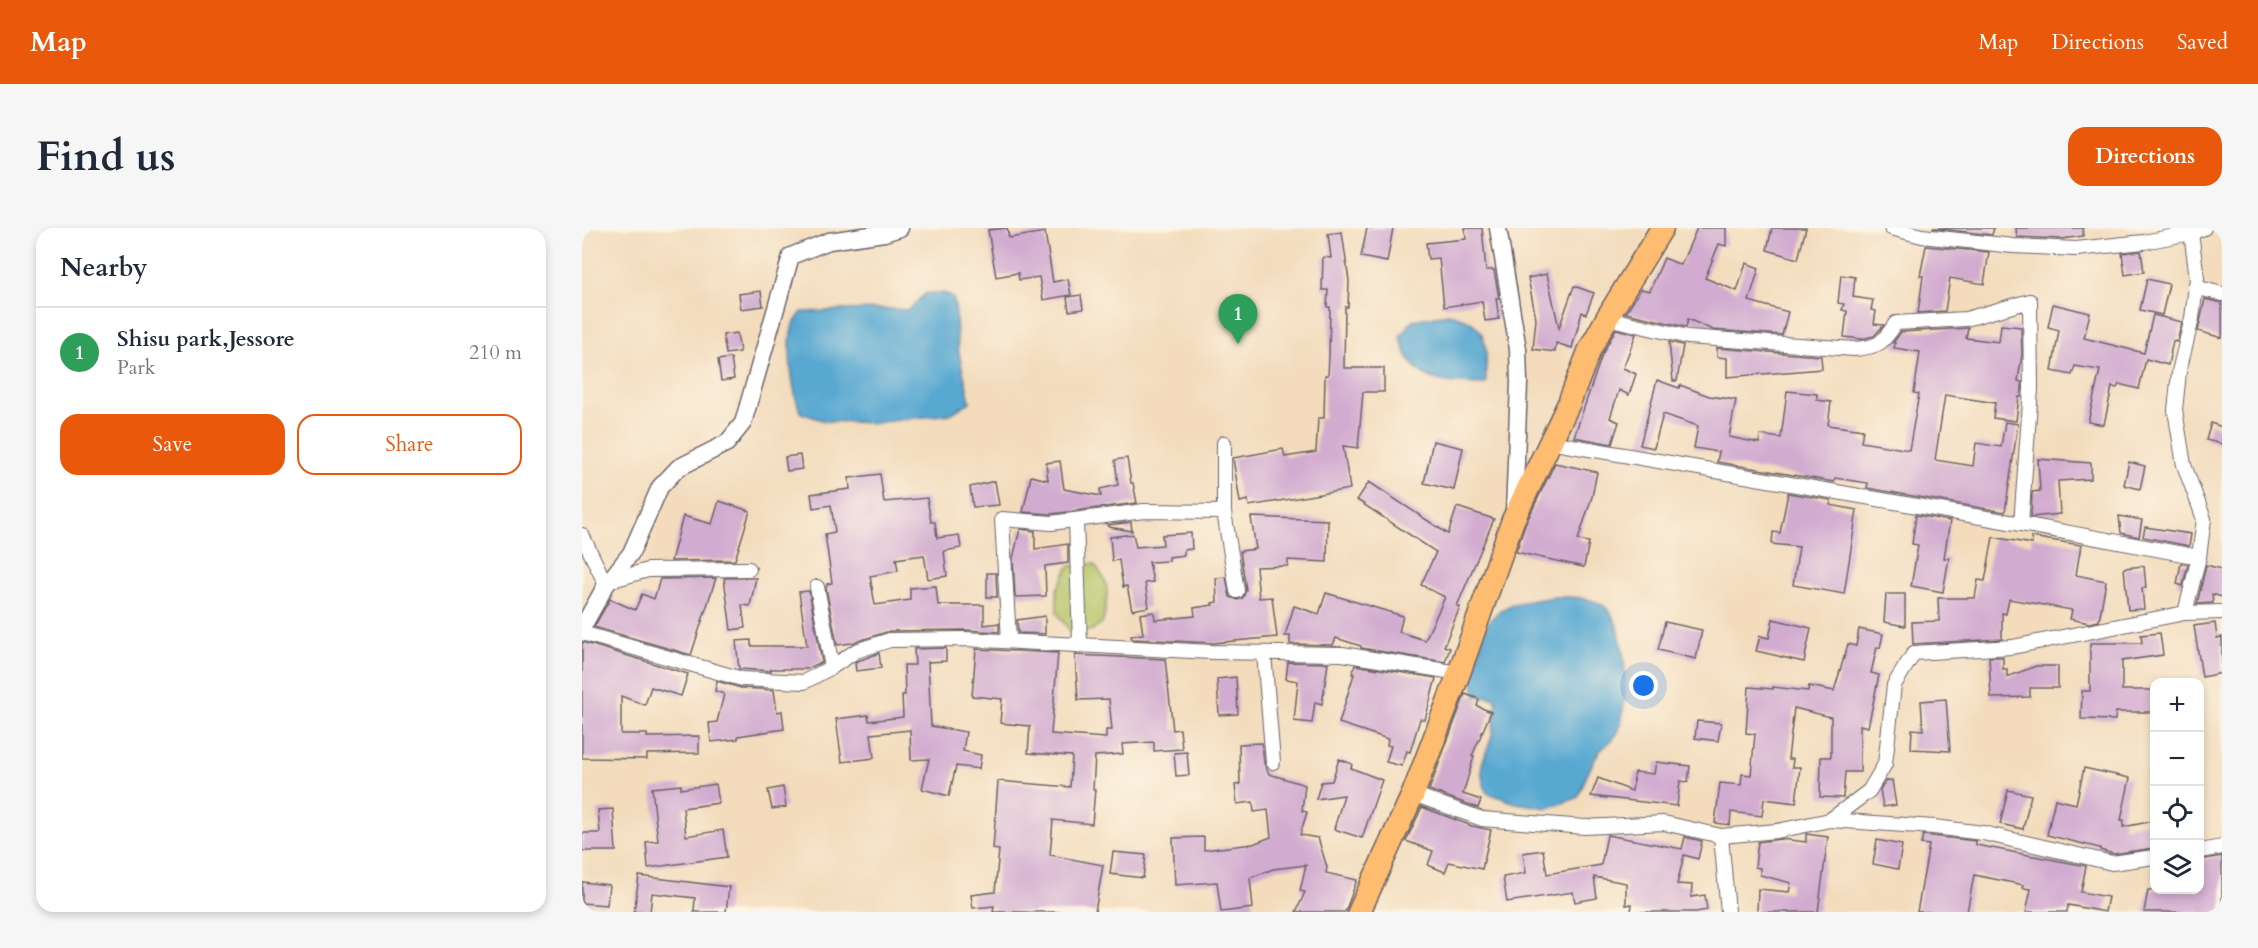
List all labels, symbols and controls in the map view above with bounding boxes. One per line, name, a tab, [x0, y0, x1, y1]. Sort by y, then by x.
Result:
text: Map	[30, 23, 87, 61]
text: Map	[1978, 28, 2018, 57]
text: Directions	[2051, 28, 2144, 57]
text: Saved	[2177, 28, 2228, 57]
button: Directions	[2068, 127, 2222, 186]
text: Find us	[36, 128, 176, 185]
text: Nearby	[60, 250, 148, 285]
pin: 1	[1218, 294, 1258, 344]
text: Shisu park,Jessore	[117, 324, 295, 354]
text: 1	[74, 339, 85, 366]
text: 210 m	[469, 339, 522, 366]
text: Park	[117, 354, 155, 381]
button: Save	[60, 414, 285, 475]
button: Share	[297, 414, 522, 475]
your location	[1629, 671, 1658, 700]
map controls	[2150, 678, 2204, 894]
button: +	[2150, 678, 2204, 732]
button: −	[2150, 732, 2204, 786]
button: locate	[2150, 786, 2204, 840]
button: layers	[2150, 840, 2204, 894]

